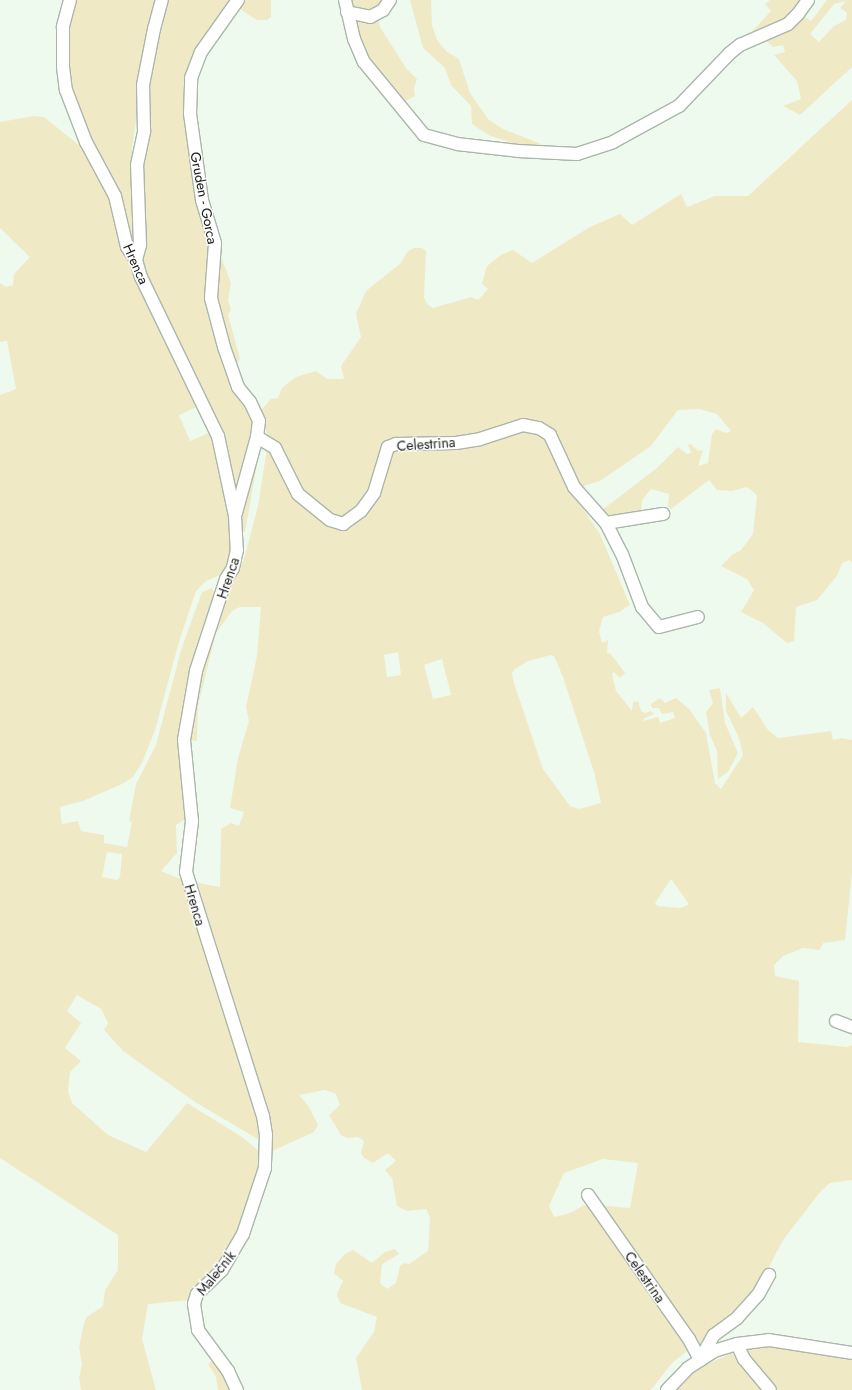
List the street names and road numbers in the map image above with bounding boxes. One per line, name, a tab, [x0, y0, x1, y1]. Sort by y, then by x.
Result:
street label: Gruden - Gorca	[187, 151, 221, 245]
street label: Hrenca	[120, 241, 152, 287]
street label: Celestrina	[396, 434, 456, 454]
street label: Hrenca	[213, 555, 243, 601]
street label: Hrenca	[181, 882, 209, 928]
street label: Malečnik	[193, 1247, 239, 1299]
street label: Celestrina	[621, 1248, 669, 1306]

